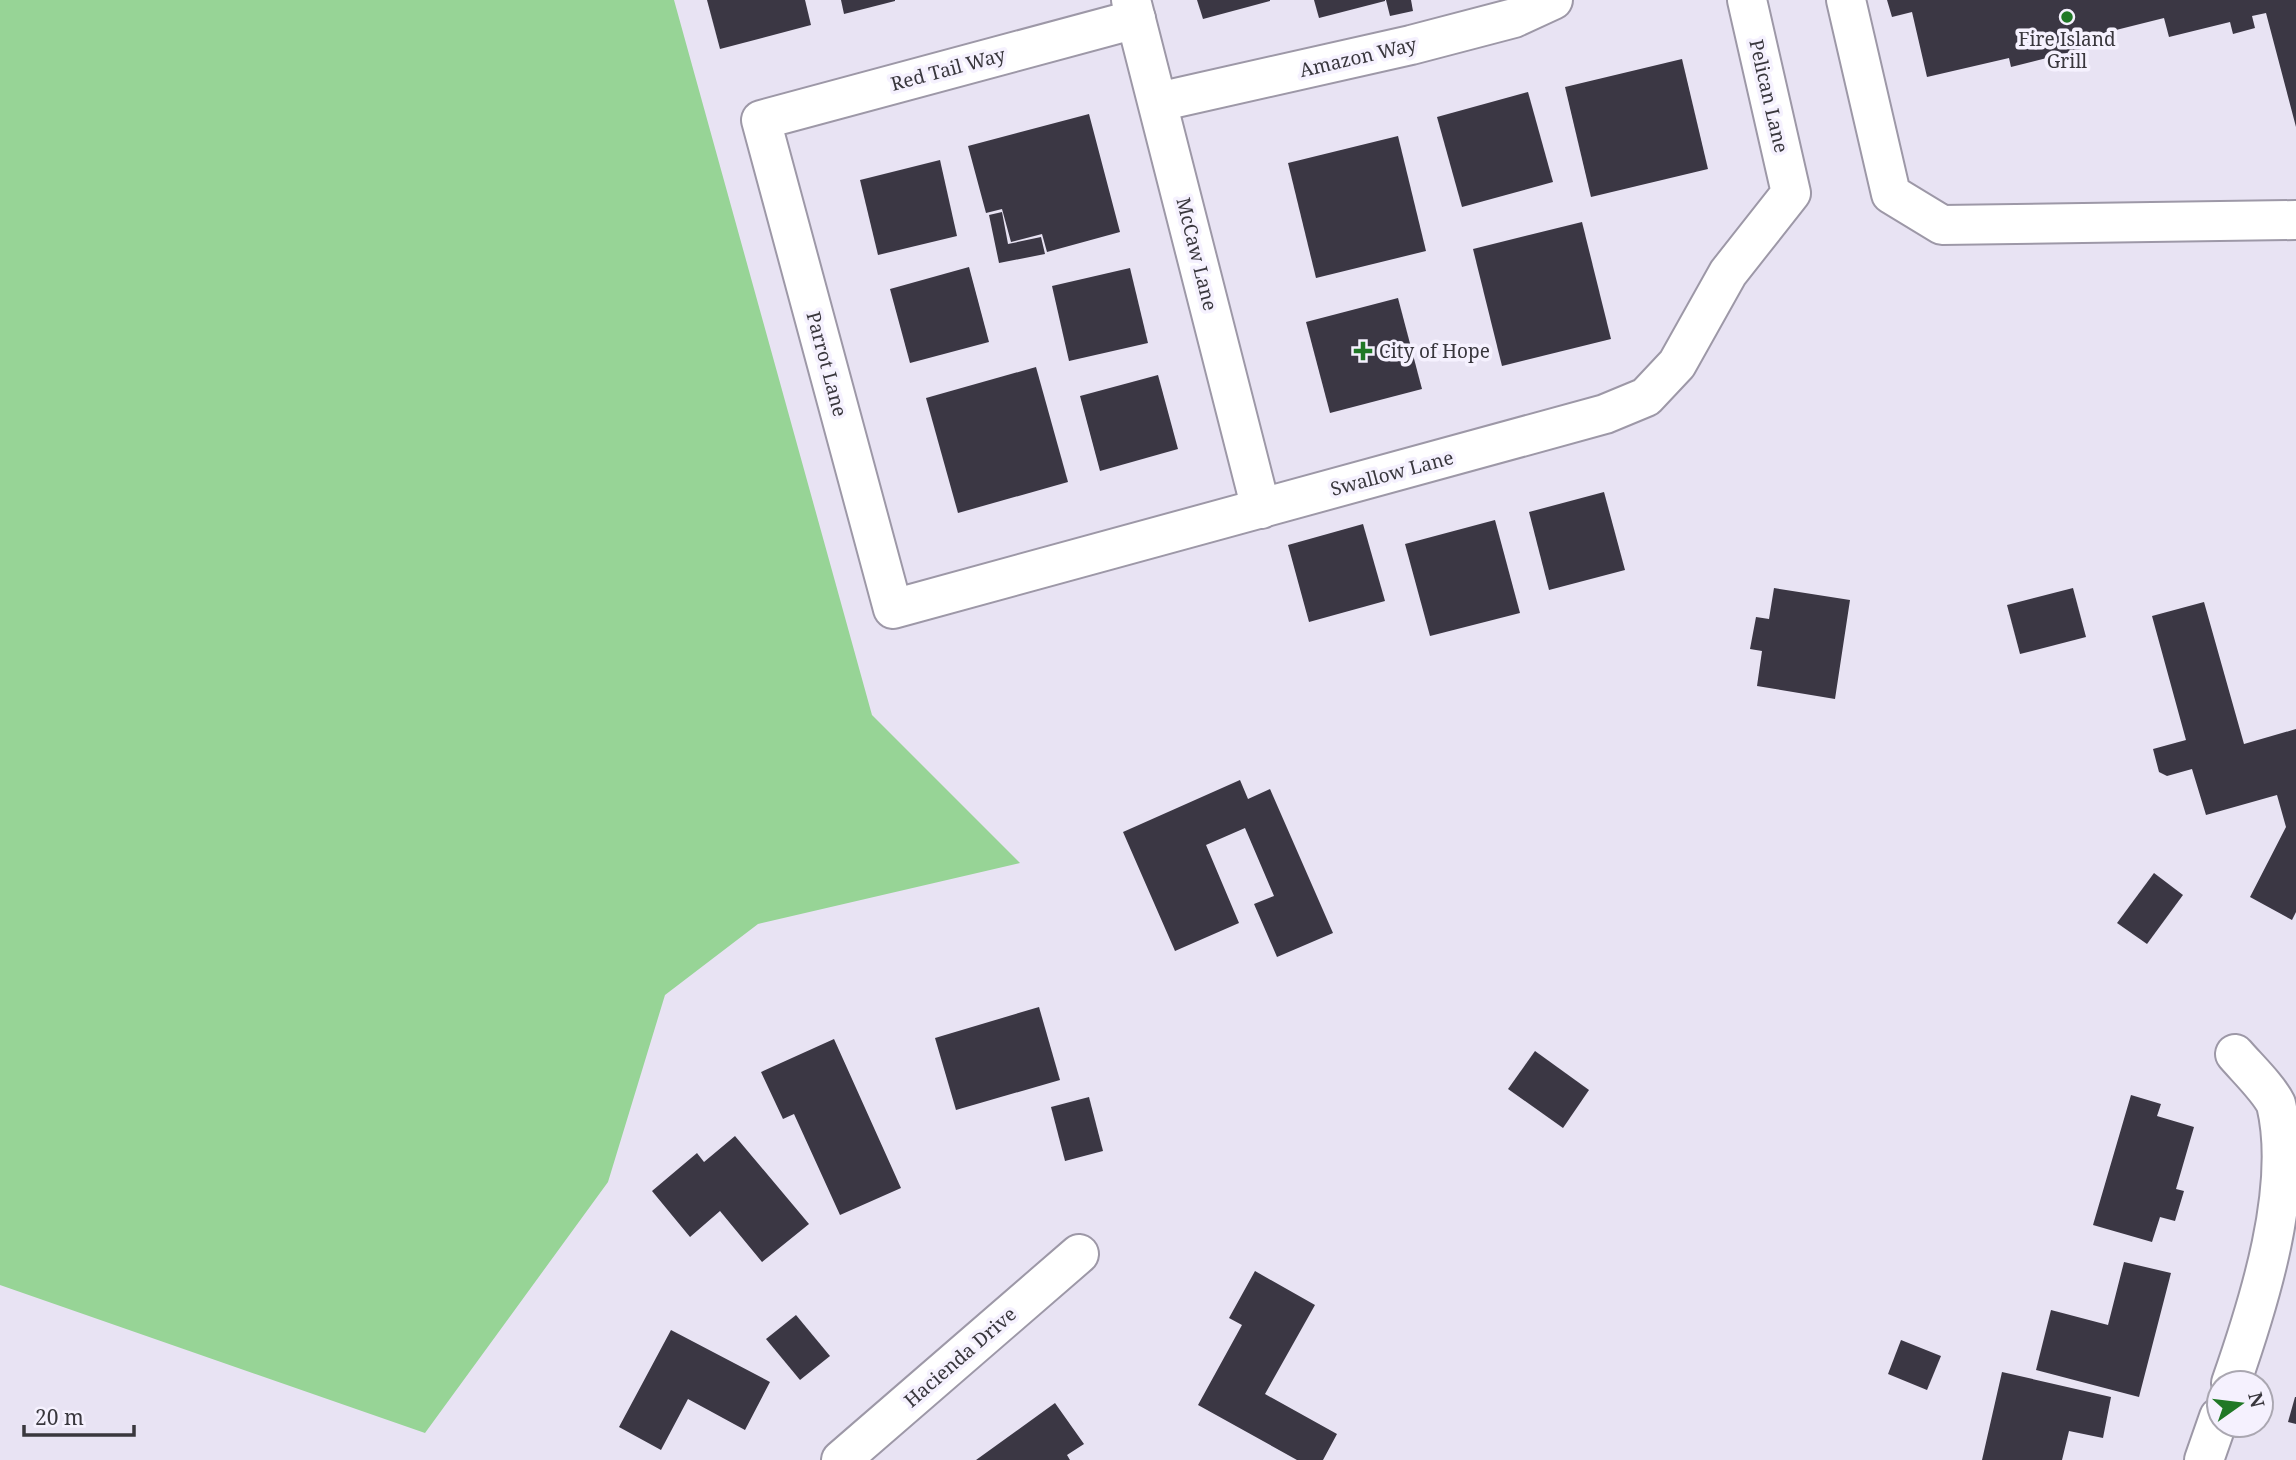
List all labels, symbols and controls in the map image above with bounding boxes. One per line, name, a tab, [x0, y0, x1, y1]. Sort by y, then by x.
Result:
marker: Fire Island Grill	[2059, 9, 2075, 25]
place label: Fire Island Grill	[2018, 26, 2116, 74]
street label: Amazon Way	[1297, 31, 1419, 83]
street label: Pelican Lane	[1743, 37, 1795, 155]
street label: Red Tail Way	[888, 41, 1008, 97]
street label: McCaw Lane	[1170, 195, 1224, 313]
street label: Parrot Lane	[801, 309, 853, 419]
place label: City of Hope	[1379, 338, 1490, 364]
marker: City of Hope	[1353, 341, 1373, 361]
street label: Swallow Lane	[1328, 444, 1456, 502]
street label: Hacienda Drive	[898, 1301, 1022, 1413]
north arrow	[2205, 1369, 2275, 1439]
text: N	[2242, 1389, 2271, 1410]
scale bar	[24, 1394, 135, 1438]
text: 20 m	[35, 1403, 84, 1431]

